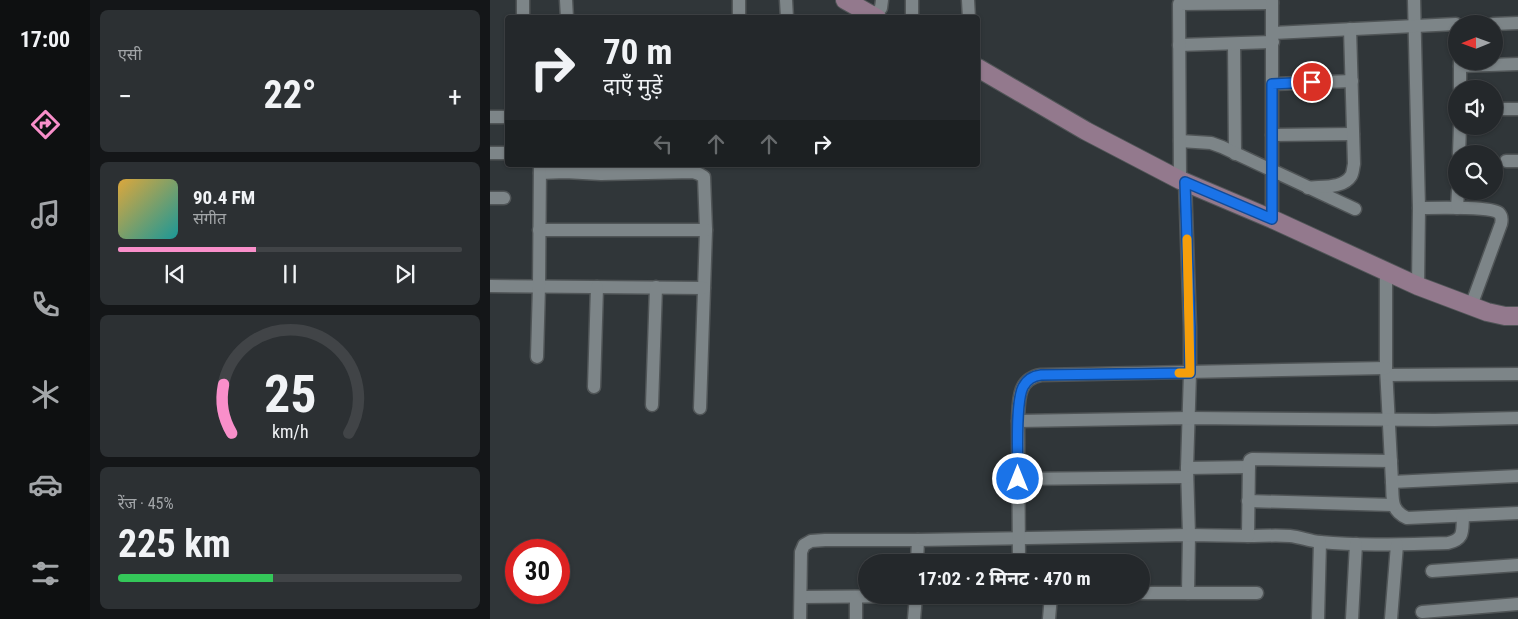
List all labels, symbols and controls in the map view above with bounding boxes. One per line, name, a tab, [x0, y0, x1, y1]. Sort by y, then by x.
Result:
north arrow	[1448, 15, 1502, 70]
map controls	[1448, 15, 1503, 200]
text: 17:00	[20, 27, 70, 52]
text: 70 m	[603, 32, 672, 73]
icon: right	[520, 35, 585, 100]
text: एसी	[118, 45, 142, 64]
pin	[1291, 61, 1333, 103]
icon: arrive	[1298, 68, 1326, 96]
text: 22°	[263, 73, 317, 117]
text: दाएँ मुड़ें	[603, 74, 663, 99]
text: −	[118, 80, 132, 113]
text: +	[448, 80, 462, 113]
button: sound	[1448, 80, 1503, 135]
icon: directions	[28, 107, 63, 142]
icon: left	[649, 130, 677, 158]
icon: ahead	[702, 130, 730, 158]
icon: ahead	[755, 130, 783, 158]
icon: right	[808, 130, 836, 158]
button: search	[1448, 145, 1503, 200]
text: 90.4 FM	[193, 186, 255, 209]
icon: music	[28, 197, 63, 232]
text: संगीत	[193, 209, 226, 228]
icon: previous	[161, 260, 189, 288]
icon: pause	[276, 260, 304, 288]
icon: next	[391, 260, 419, 288]
icon: phone	[28, 287, 63, 322]
text: 25	[264, 364, 316, 425]
icon: climate	[28, 377, 63, 412]
text: km/h	[272, 421, 308, 442]
position arrow	[991, 452, 1043, 504]
icon: car	[28, 467, 63, 502]
text: रेंज · 45%	[118, 494, 174, 513]
text: 225 km	[118, 522, 231, 566]
speed limit sign: 30	[505, 539, 570, 604]
icon: filters	[28, 556, 63, 591]
text: 17:02 · 2 मिनट · 470 m	[917, 567, 1091, 590]

